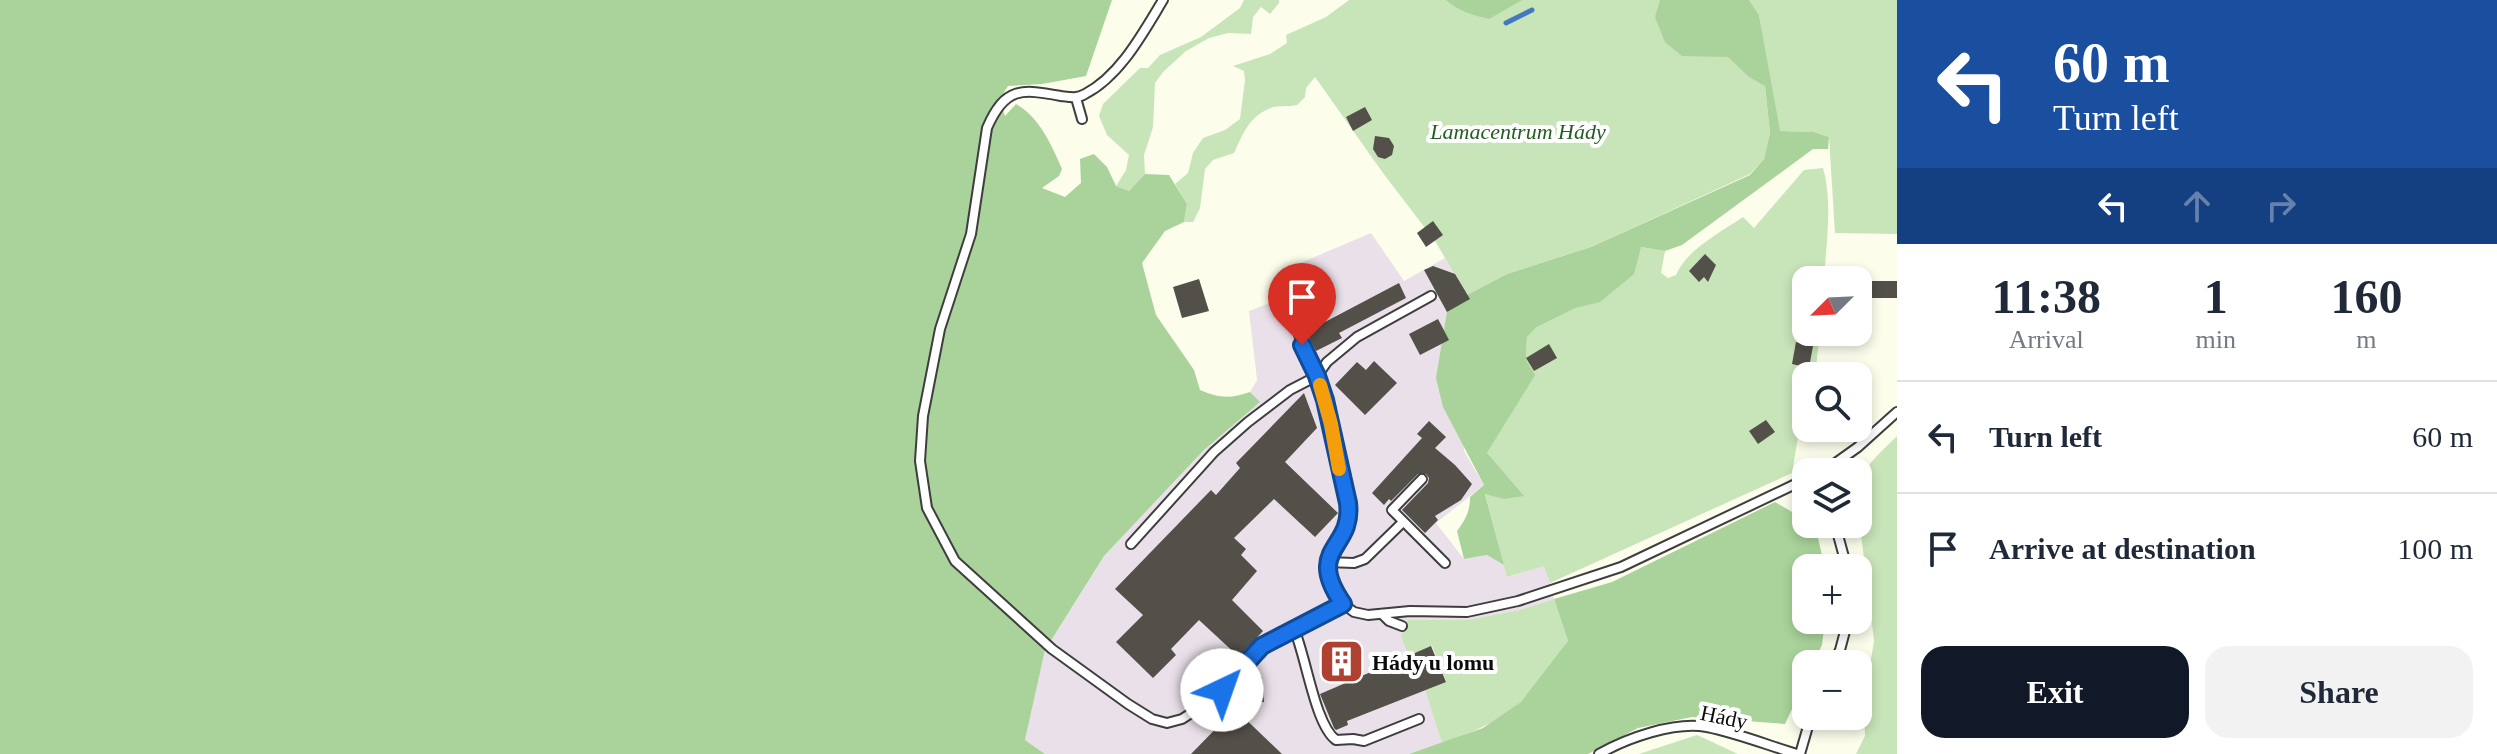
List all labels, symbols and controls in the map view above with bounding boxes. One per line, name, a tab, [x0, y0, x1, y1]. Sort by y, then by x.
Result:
icon: left	[1921, 32, 2025, 136]
text: 60 m	[2053, 32, 2170, 94]
text: Turn left	[2053, 98, 2179, 138]
park label: Lamacentrum Hády	[1429, 119, 1606, 144]
icon: left	[2091, 184, 2135, 228]
icon: ahead	[2175, 184, 2219, 228]
icon: right	[2259, 184, 2303, 228]
pin	[1268, 263, 1336, 345]
north arrow	[1792, 266, 1872, 346]
map controls	[1792, 266, 1872, 730]
text: 11:38	[1992, 270, 2101, 323]
text: 1	[2204, 270, 2228, 323]
text: 160	[2330, 270, 2402, 323]
icon: arrive	[1280, 275, 1324, 319]
text: Arrival	[2009, 325, 2084, 354]
text: min	[2195, 325, 2236, 354]
text: m	[2356, 325, 2377, 354]
button: search	[1792, 362, 1872, 442]
icon: left	[1921, 415, 1965, 459]
text: Turn left	[1989, 420, 2102, 453]
text: 60 m	[2412, 420, 2473, 453]
button: layers	[1792, 458, 1872, 538]
icon: arrive	[1921, 527, 1965, 571]
text: Arrive at destination	[1989, 532, 2256, 565]
text: 100 m	[2397, 532, 2473, 565]
button: +	[1792, 554, 1872, 634]
building icon: Hády u lomu	[1317, 638, 1365, 686]
button: Exit	[1921, 646, 2189, 738]
button: Share	[2205, 646, 2473, 738]
position arrow	[1180, 648, 1264, 732]
place label: Hády u lomu	[1372, 650, 1494, 675]
button: −	[1792, 650, 1872, 730]
street label: Hády	[1698, 700, 1750, 734]

